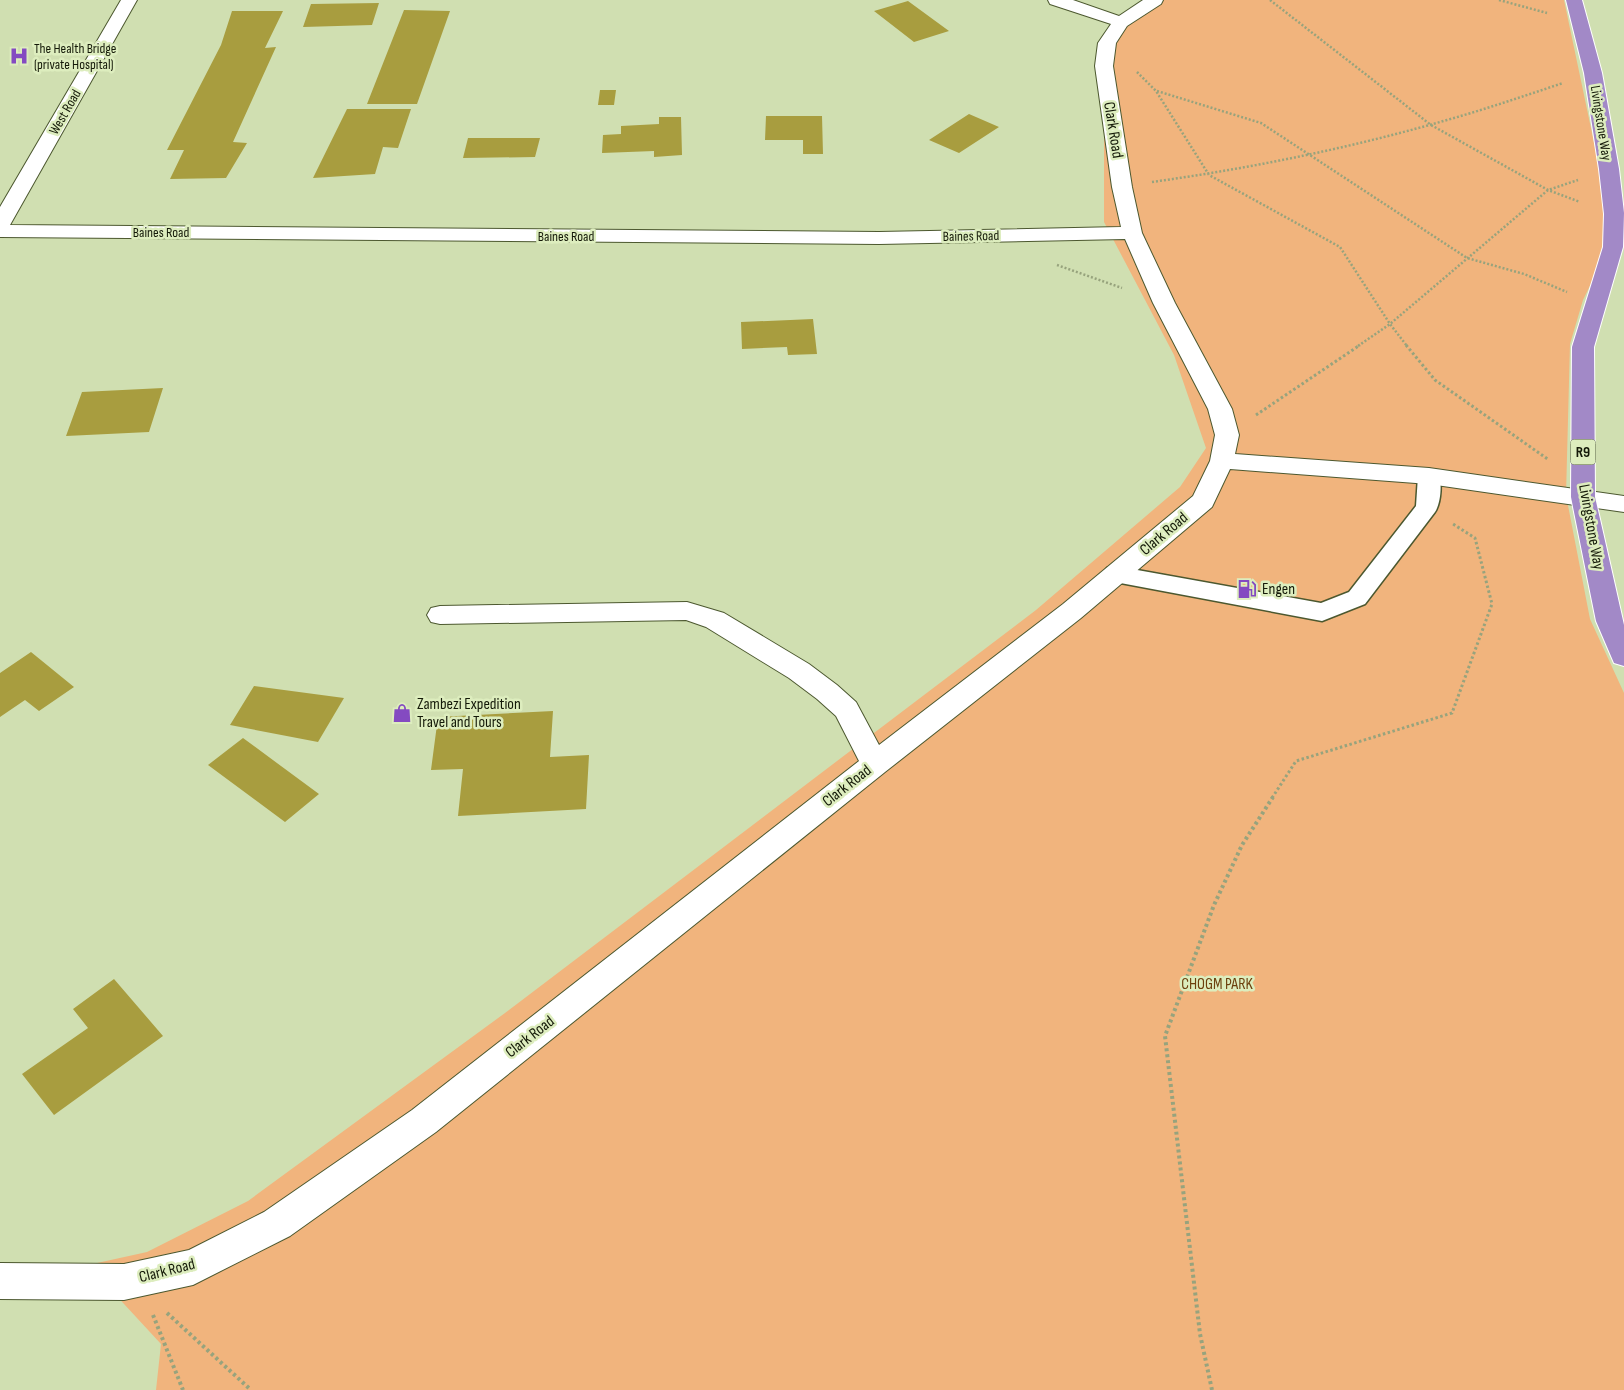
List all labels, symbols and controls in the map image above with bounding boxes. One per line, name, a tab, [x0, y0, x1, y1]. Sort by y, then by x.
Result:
place label: The Health Bridge (private Hospital)	[34, 40, 116, 73]
hospital icon: The Health Bridge (private Hospital)	[8, 45, 30, 67]
street label: Livingstone Way	[1587, 84, 1615, 162]
street label: West Road	[45, 86, 85, 138]
street label: Clark Road	[1099, 100, 1127, 160]
street label: Baines Road	[133, 224, 189, 241]
street label: Baines Road	[943, 227, 1000, 245]
street label: Baines Road	[538, 228, 594, 245]
road number: R9	[1570, 440, 1596, 464]
street label: Livingstone Way	[1574, 483, 1608, 571]
street label: Clark Road	[1136, 508, 1192, 560]
fuel station icon: Engen	[1236, 578, 1258, 600]
place label: Engen	[1262, 580, 1295, 599]
place label: Zambezi Expedition Travel and Tours	[417, 695, 521, 732]
shop icon: Zambezi Expedition Travel and Tours	[391, 702, 413, 724]
street label: Clark Road	[819, 761, 875, 811]
park label: CHOGM PARK	[1181, 975, 1254, 994]
street label: Clark Road	[502, 1012, 558, 1062]
street label: Clark Road	[137, 1255, 197, 1287]

